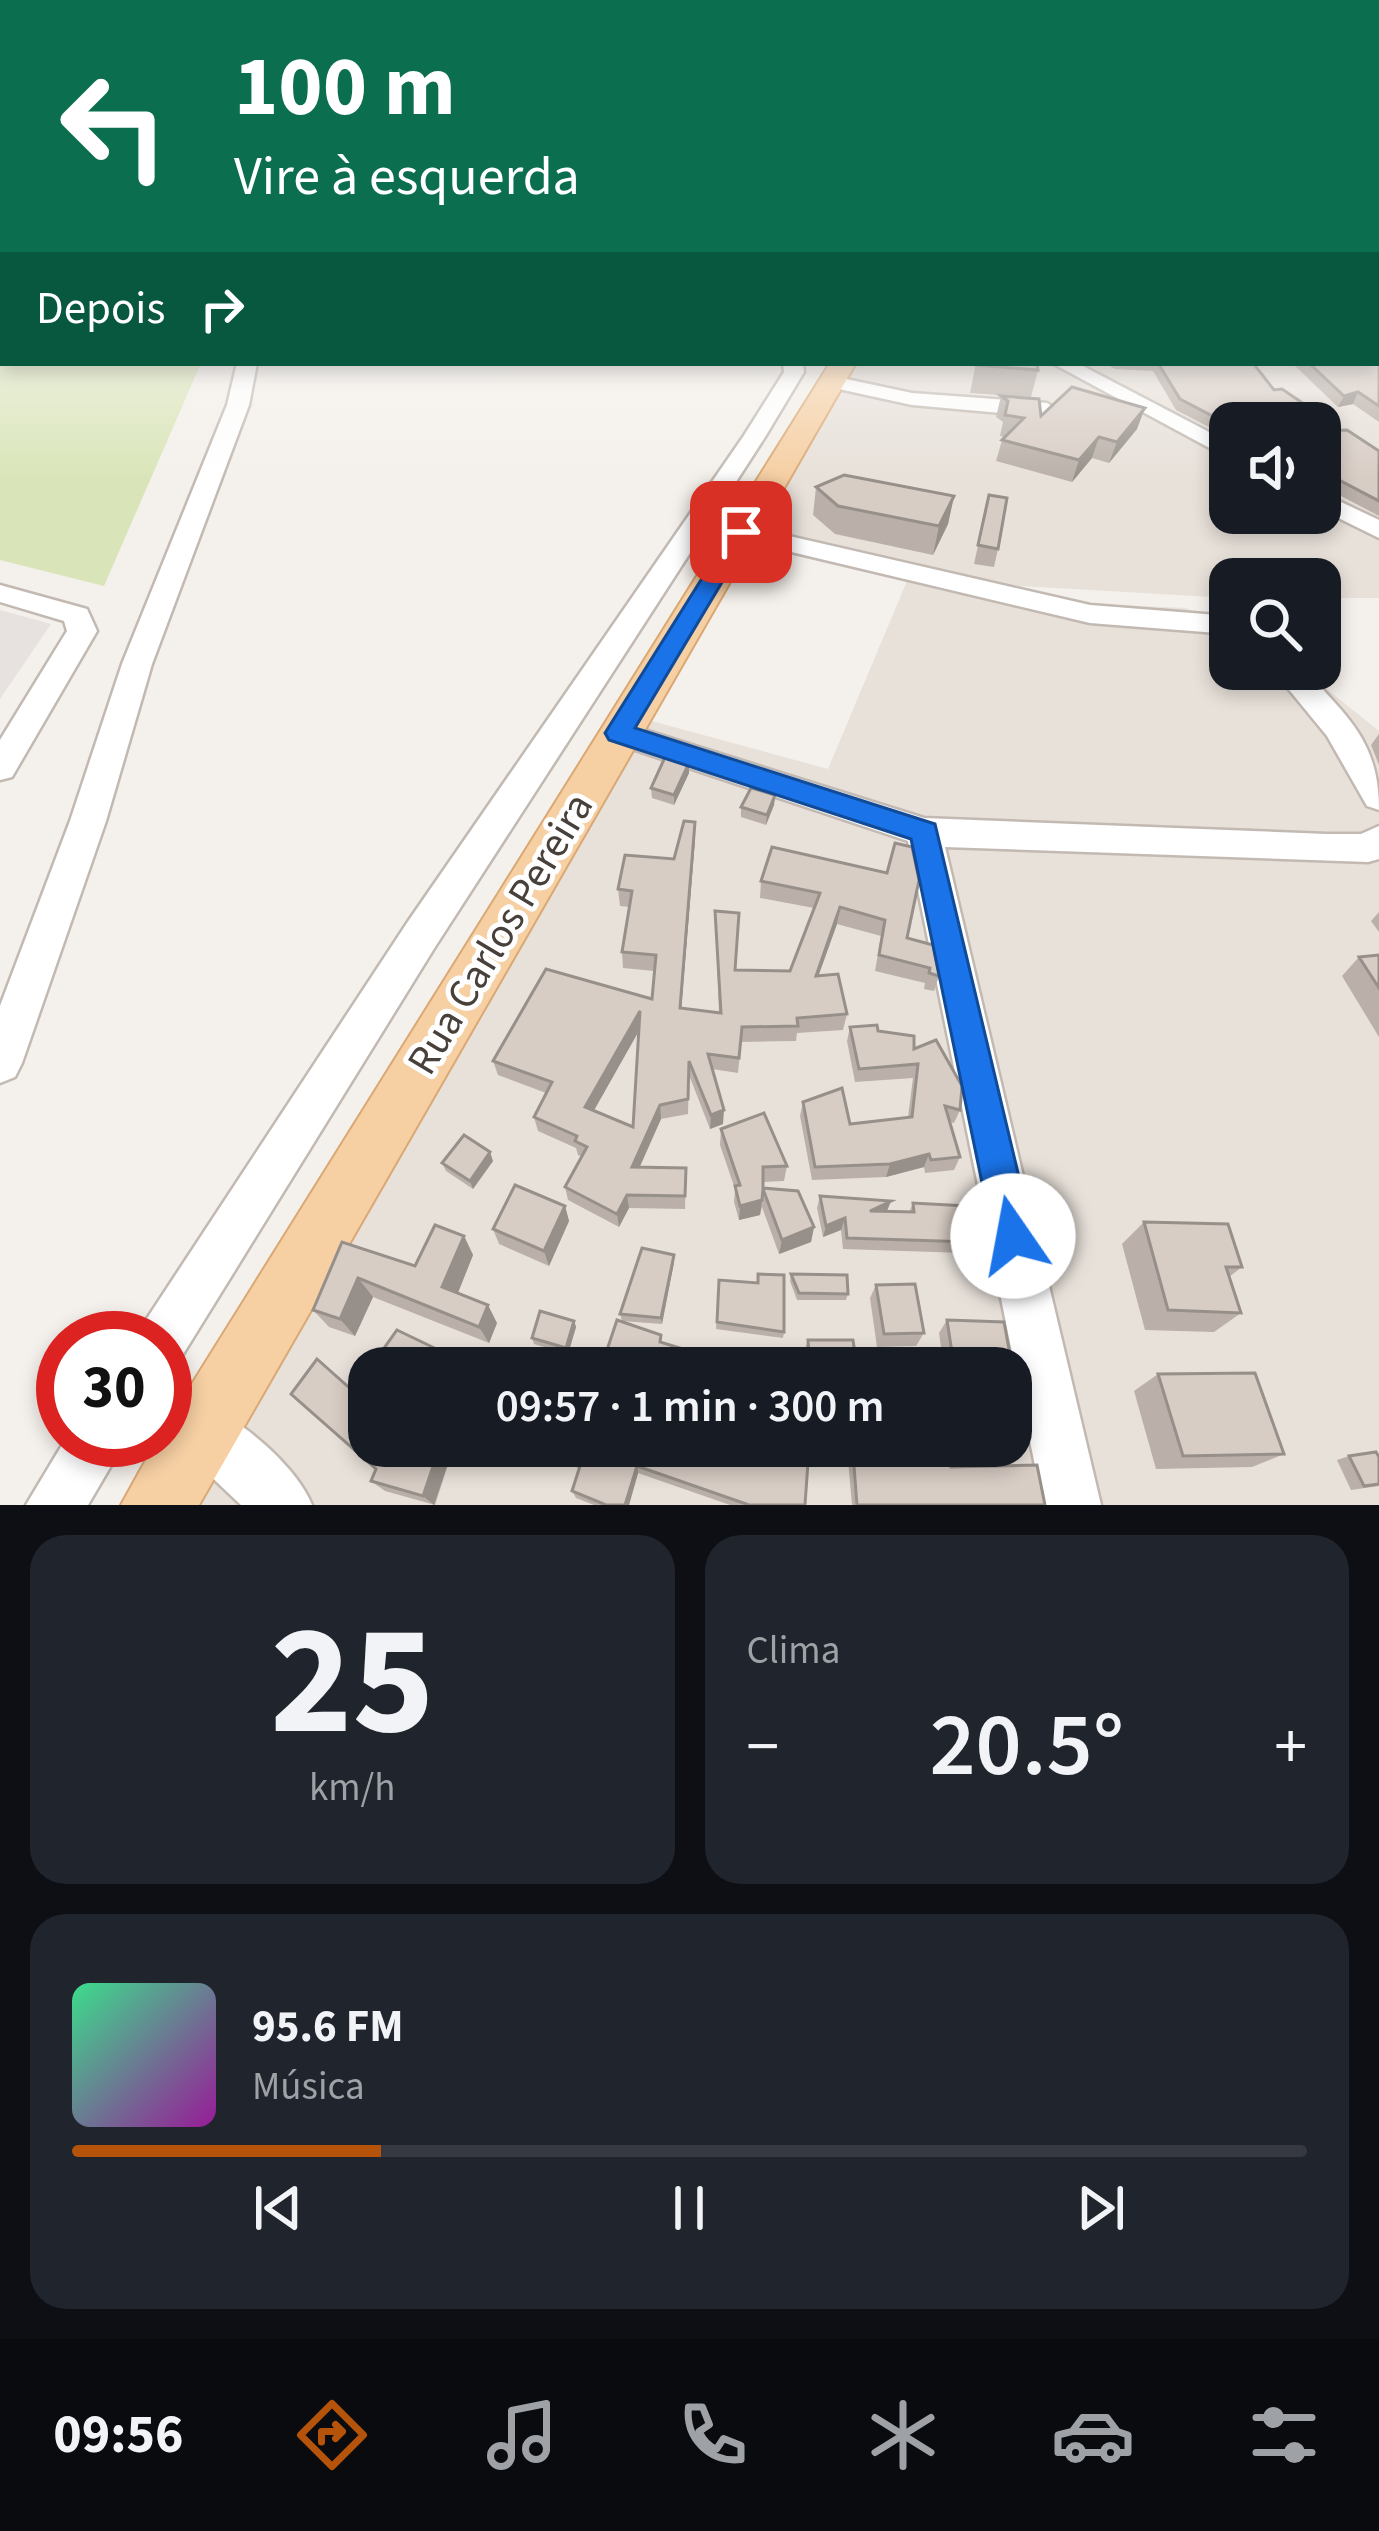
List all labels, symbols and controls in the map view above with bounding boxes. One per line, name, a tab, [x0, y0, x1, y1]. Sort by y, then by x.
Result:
text: 100 m	[234, 28, 456, 148]
icon: left	[36, 48, 192, 204]
text: Vire à esquerda	[234, 139, 580, 216]
icon: right	[189, 276, 255, 342]
text: Depois	[36, 277, 165, 341]
map controls	[1209, 402, 1341, 690]
button: sound	[1209, 402, 1341, 534]
pin	[690, 481, 792, 583]
icon: arrive	[708, 499, 774, 565]
button: search	[1209, 558, 1341, 690]
street label: Rua Carlos Pereira	[393, 782, 609, 1086]
position arrow	[950, 1173, 1076, 1299]
speed limit sign: 30	[36, 1311, 192, 1467]
text: 09:57 · 1 min · 300 m	[496, 1375, 884, 1439]
text: 25	[270, 1571, 435, 1793]
text: Clima	[747, 1623, 840, 1679]
text: 20.5°	[929, 1682, 1124, 1810]
text: −	[747, 1700, 779, 1794]
text: +	[1274, 1700, 1307, 1794]
text: km/h	[309, 1760, 396, 1816]
text: 95.6 FM	[252, 1995, 404, 2059]
text: Música	[252, 2059, 365, 2115]
icon: previous	[245, 2175, 311, 2241]
icon: pause	[656, 2175, 722, 2241]
icon: next	[1068, 2175, 1134, 2241]
icon: directions	[290, 2393, 374, 2477]
icon: music	[480, 2393, 564, 2477]
icon: phone	[671, 2393, 755, 2477]
icon: climate	[861, 2393, 945, 2477]
icon: car	[1051, 2393, 1135, 2477]
icon: filters	[1242, 2393, 1326, 2477]
text: 09:56	[53, 2397, 183, 2474]

